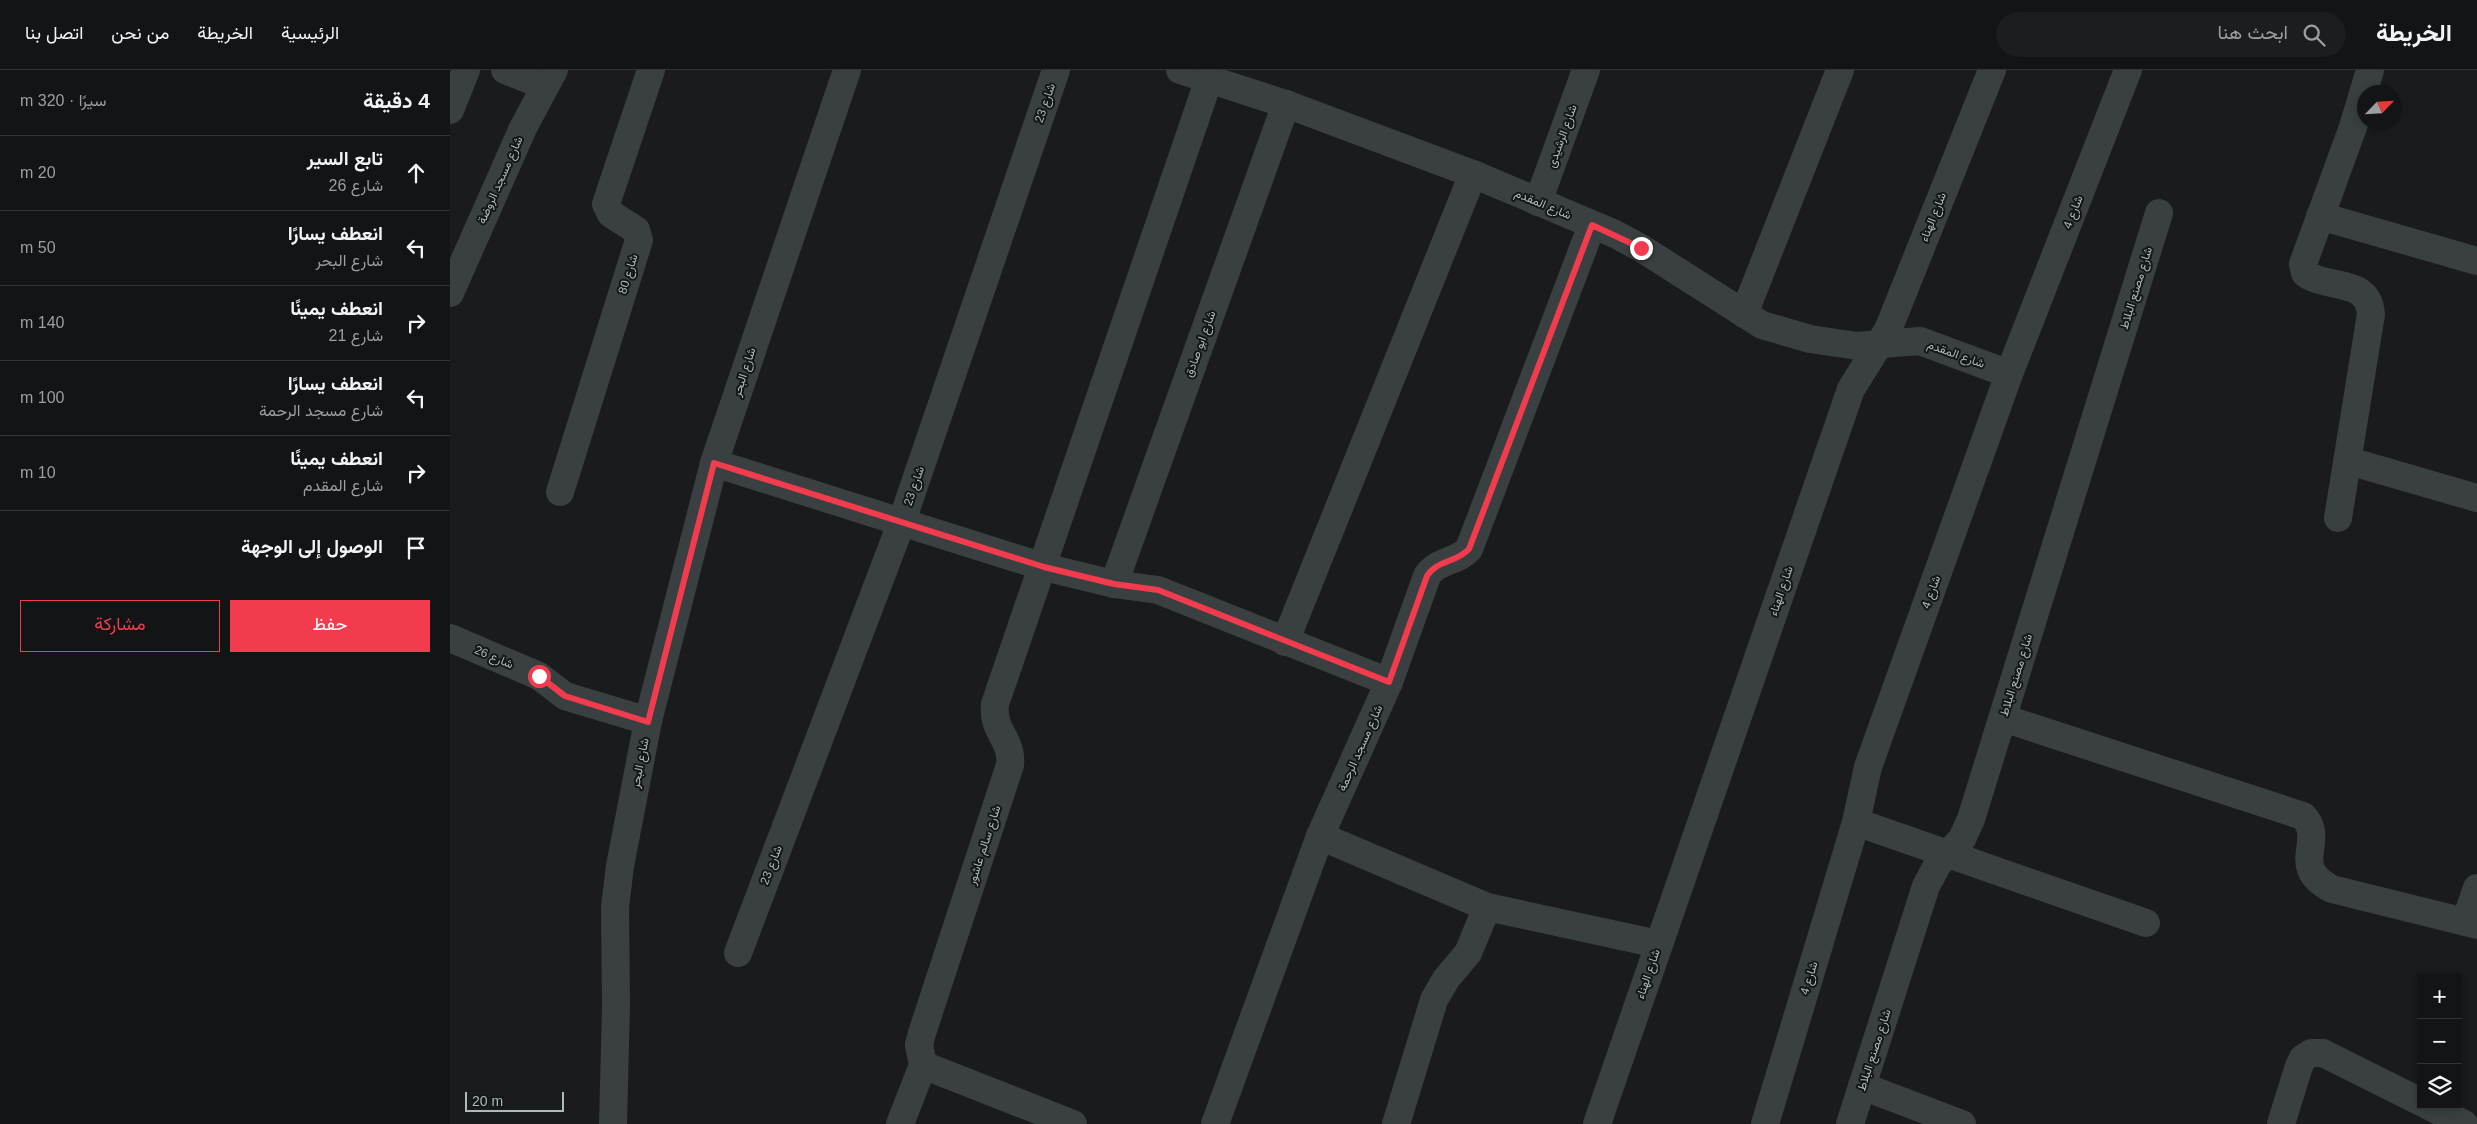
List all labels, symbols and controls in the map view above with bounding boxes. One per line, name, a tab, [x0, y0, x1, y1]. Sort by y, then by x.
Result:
search box	[1996, 12, 2346, 57]
text: الخريطة	[2376, 19, 2452, 46]
icon: search	[2300, 21, 2328, 49]
text: ابحث هنا	[2218, 22, 2288, 43]
text: اتصل بنا	[25, 23, 83, 43]
text: من نحن	[111, 23, 169, 43]
text: الخريطة	[197, 23, 253, 43]
text: الرئيسية	[281, 23, 339, 43]
street label: شارع 23	[1032, 81, 1060, 125]
north arrow	[2357, 85, 2402, 130]
text: 4 دقيقة	[363, 89, 430, 112]
text: سيرًا · 320 m	[20, 92, 106, 109]
street label: شارع الرشيدى	[1544, 103, 1582, 170]
street label: شارع مسجد الروضة	[474, 134, 527, 227]
text: تابع السير	[307, 148, 383, 169]
icon: ahead	[402, 159, 430, 187]
text: 20 m	[20, 164, 56, 181]
text: شارع 26	[329, 177, 383, 194]
street label: شارع المقدم	[1512, 186, 1573, 224]
street label: شارع الهناء	[1917, 190, 1951, 244]
street label: شارع 4	[2060, 194, 2088, 231]
text: انعطف يسارًا	[288, 223, 383, 244]
icon: left	[402, 234, 430, 262]
route end	[1630, 237, 1653, 260]
text: 50 m	[20, 239, 56, 256]
street label: شارع مصنع البلاط	[2117, 245, 2157, 331]
text: شارع البحر	[315, 252, 383, 269]
street label: شارع 80	[615, 252, 643, 296]
text: انعطف يمينًا	[290, 298, 383, 319]
icon: right	[402, 309, 430, 337]
street label: شارع ابو صادق	[1182, 309, 1220, 380]
text: 140 m	[20, 314, 64, 331]
text: شارع 21	[329, 327, 383, 344]
street label: شارع المقدم	[1925, 337, 1987, 373]
street label: شارع البحر	[729, 346, 760, 400]
text: انعطف يسارًا	[288, 373, 383, 394]
icon: left	[402, 384, 430, 412]
text: 100 m	[20, 389, 64, 406]
text: شارع مسجد الرحمة	[259, 402, 383, 419]
text: انعطف يمينًا	[290, 448, 383, 469]
icon: right	[402, 459, 430, 487]
text: 10 m	[20, 464, 56, 481]
street label: شارع 23	[901, 464, 929, 508]
text: شارع المقدم	[303, 477, 383, 494]
icon: arrive	[402, 534, 430, 562]
text: الوصول إلى الوجهة	[241, 536, 383, 557]
street label: شارع الهناء	[1766, 564, 1798, 618]
street label: شارع 4	[1919, 574, 1945, 611]
button: مشاركة	[20, 600, 220, 652]
button: حفظ	[230, 600, 430, 652]
street label: شارع مصنع البلاط	[1997, 632, 2037, 718]
street label: شارع 26	[472, 643, 516, 673]
route start	[528, 665, 551, 688]
street label: شارع مسجد الرحمة	[1335, 703, 1387, 794]
street label: شارع البحر	[628, 737, 654, 791]
street label: شارع سالم عاشور	[964, 803, 1005, 888]
street label: شارع 23	[757, 843, 787, 887]
street label: شارع الهناء	[1633, 947, 1665, 1001]
street label: شارع 4	[1797, 960, 1823, 997]
map controls	[2417, 974, 2462, 1109]
button: +	[2417, 974, 2462, 1019]
street label: شارع مصنع البلاط	[1854, 1007, 1896, 1093]
button: −	[2417, 1019, 2462, 1064]
button: layers	[2417, 1064, 2462, 1109]
scale bar	[465, 1089, 564, 1112]
text: 20 m	[472, 1093, 503, 1109]

